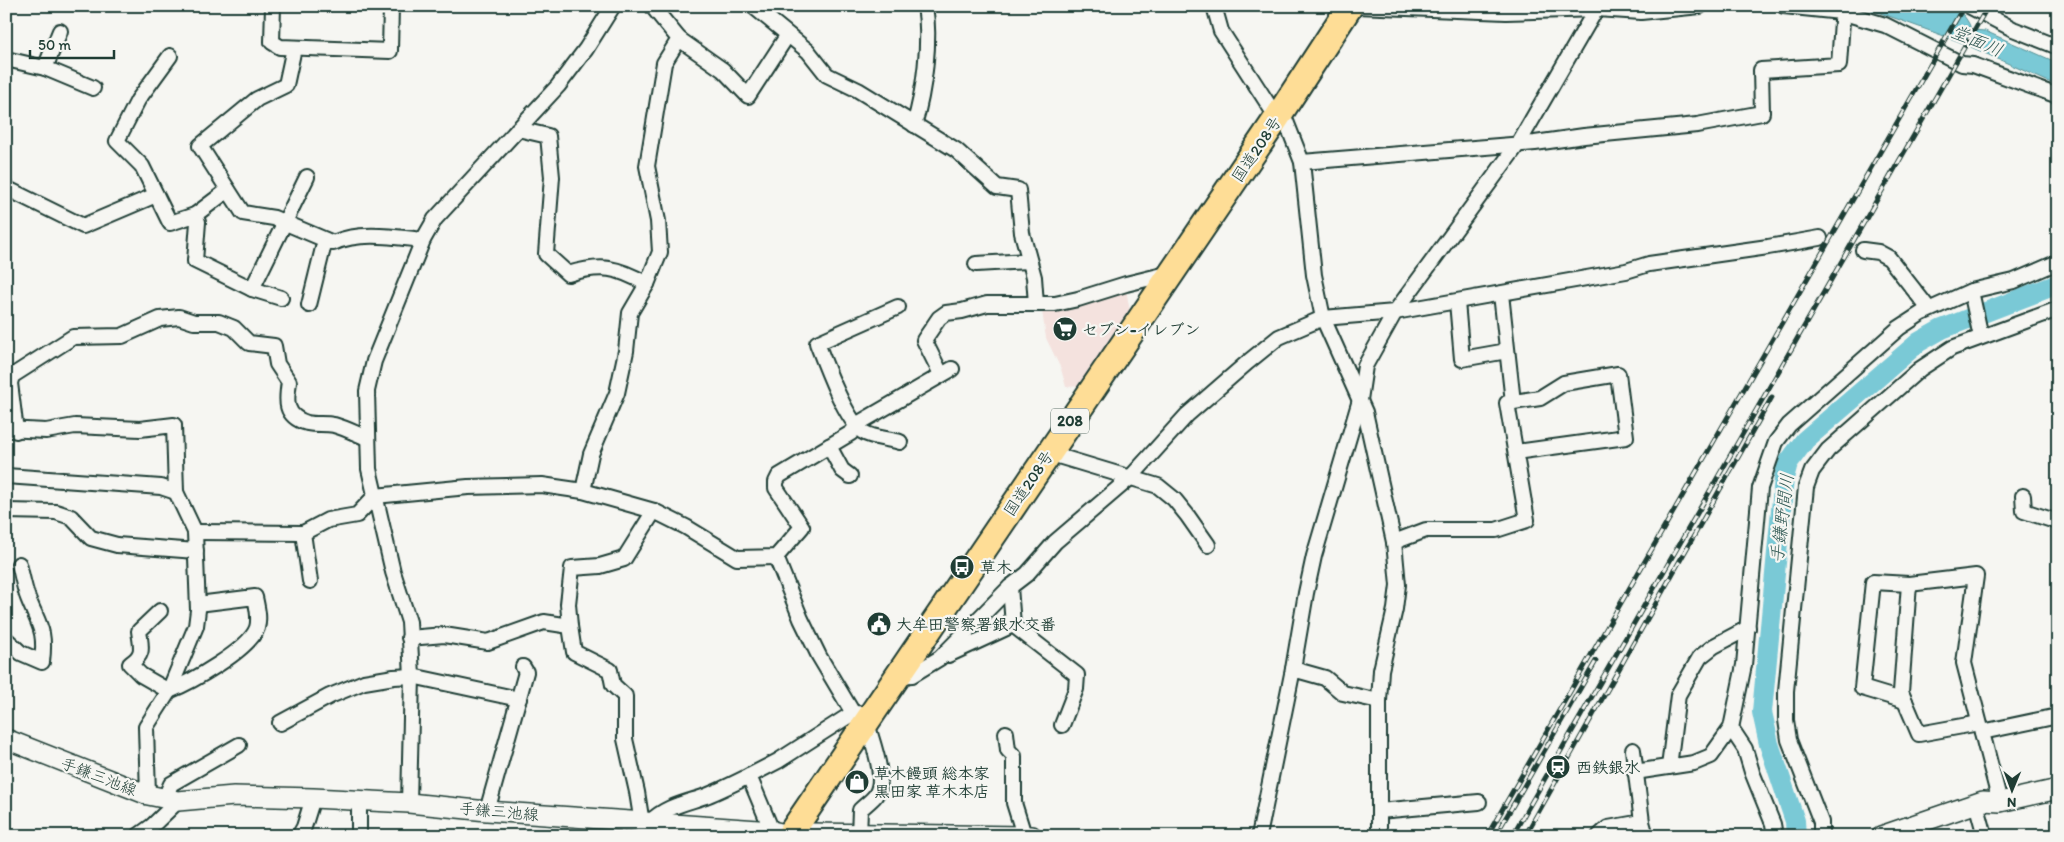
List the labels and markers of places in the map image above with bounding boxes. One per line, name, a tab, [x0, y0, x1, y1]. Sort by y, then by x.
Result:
supermarket icon: セブン-イレブン	[1052, 316, 1078, 342]
place label: セブン-イレブン	[1082, 320, 1200, 339]
bus stop icon: 草木	[949, 554, 975, 580]
place label: 草木	[980, 558, 1012, 577]
public building icon: 大牟田警察署銀水交番	[866, 611, 892, 637]
place label: 大牟田警察署銀水交番	[896, 615, 1056, 634]
station icon: 西鉄銀水	[1545, 754, 1571, 780]
place label: 西鉄銀水	[1576, 758, 1641, 777]
place label: 草木饅頭 総本家 黒田家 草木本店	[874, 764, 990, 801]
shop icon: 草木饅頭 総本家 黒田家 草木本店	[844, 769, 870, 795]

